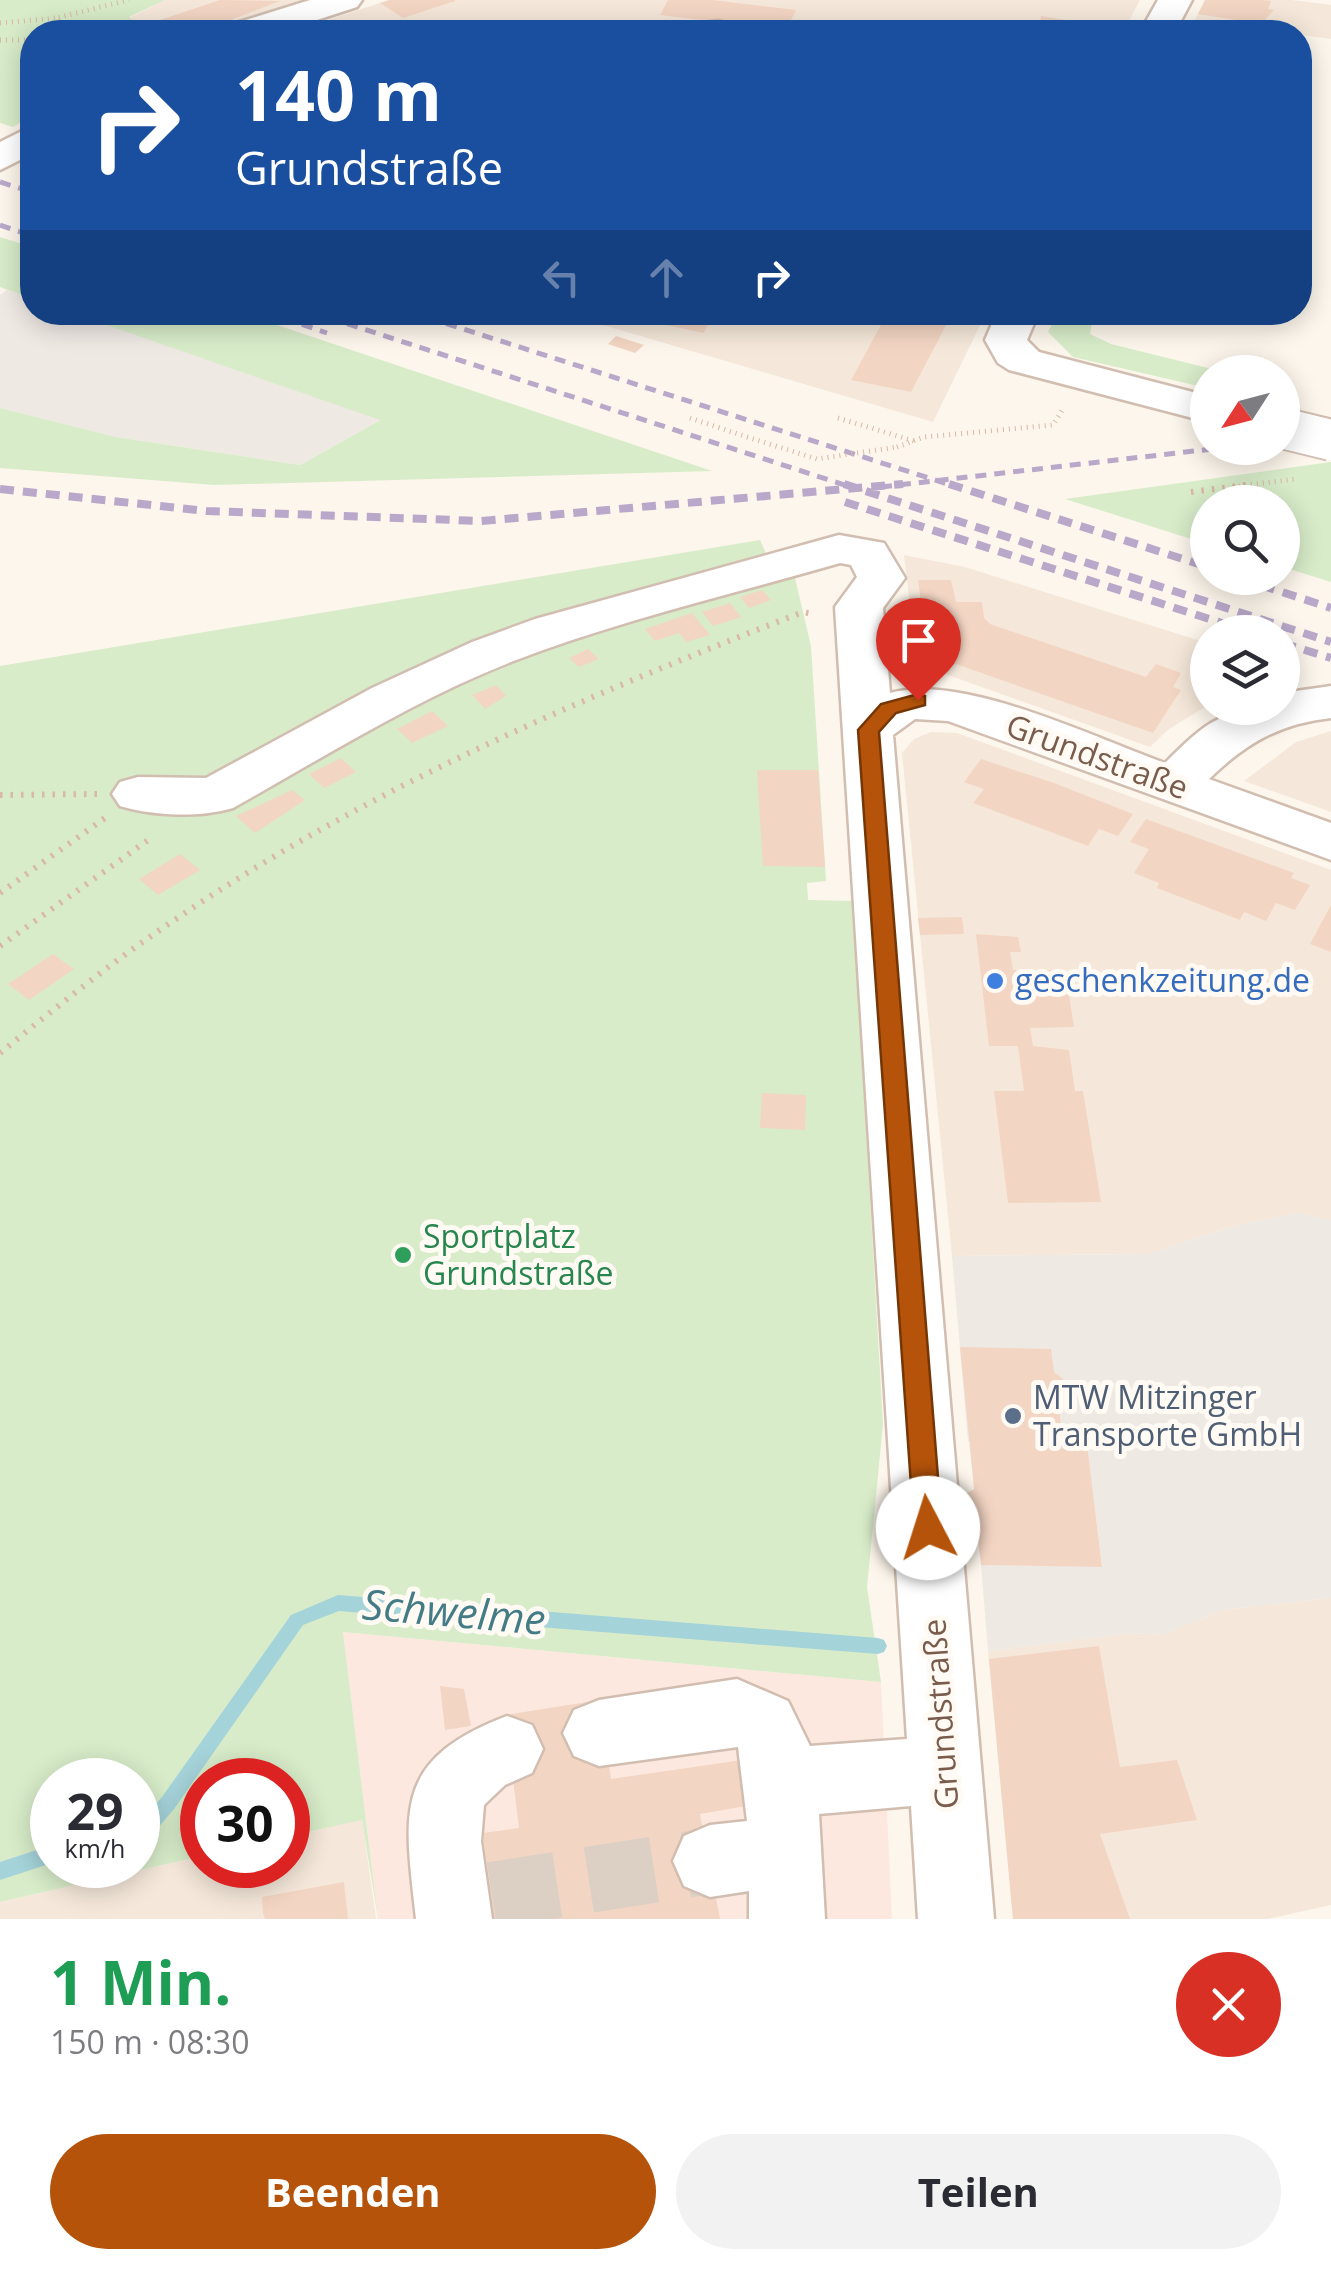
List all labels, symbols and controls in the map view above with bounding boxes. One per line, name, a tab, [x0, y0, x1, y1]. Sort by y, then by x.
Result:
text: 140 m	[235, 46, 442, 142]
icon: right	[70, 60, 200, 190]
text: Grundstraße	[235, 137, 503, 198]
icon: left	[534, 250, 589, 305]
icon: ahead	[639, 250, 694, 305]
icon: right	[744, 250, 799, 305]
north arrow	[1190, 355, 1300, 465]
map controls	[1190, 355, 1300, 725]
button: search	[1190, 485, 1300, 595]
pin	[876, 598, 961, 701]
icon: arrive	[891, 613, 946, 668]
button: layers	[1190, 615, 1300, 725]
street label: Grundstraße	[1001, 703, 1194, 808]
place label: geschenkzeitung.de	[1015, 958, 1310, 1001]
marker: geschenkzeitung.de	[984, 970, 1006, 992]
place label: Sportplatz Grundstraße	[423, 1214, 614, 1294]
marker: Sportplatz Grundstraße	[392, 1244, 414, 1266]
place label: MTW Mitzinger Transporte GmbH	[1033, 1375, 1302, 1455]
marker: MTW Mitzinger Transporte GmbH	[1002, 1405, 1024, 1427]
position arrow	[876, 1476, 980, 1580]
water label: Schwelme	[360, 1574, 548, 1647]
street label: Grundstraße	[911, 1618, 968, 1811]
speed limit sign: 30	[180, 1758, 310, 1888]
text: 29	[66, 1777, 124, 1845]
text: km/h	[65, 1831, 125, 1865]
text: 1 Min.	[50, 1941, 231, 2023]
button: close	[1176, 1952, 1281, 2057]
text: 150 m · 08:30	[50, 2020, 249, 2063]
button: Beenden	[50, 2134, 656, 2249]
button: Teilen	[676, 2134, 1281, 2249]

